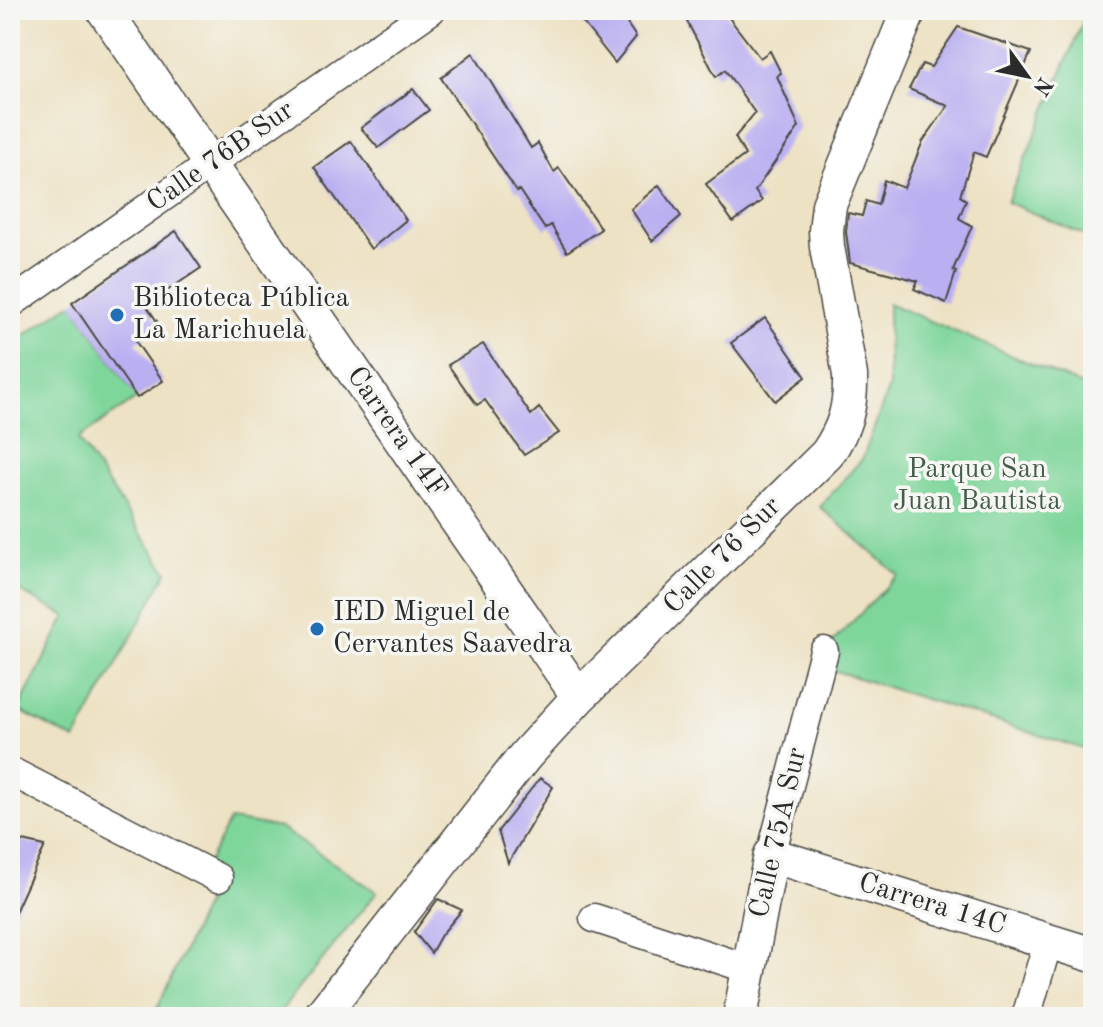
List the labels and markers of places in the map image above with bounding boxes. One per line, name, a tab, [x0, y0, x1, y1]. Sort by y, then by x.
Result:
place label: Biblioteca Pública La Marichuela	[133, 285, 349, 345]
marker: Biblioteca Pública La Marichuela	[108, 306, 126, 324]
place label: IED Miguel de Cervantes Saavedra	[333, 599, 572, 659]
marker: IED Miguel de Cervantes Saavedra	[308, 620, 326, 638]

